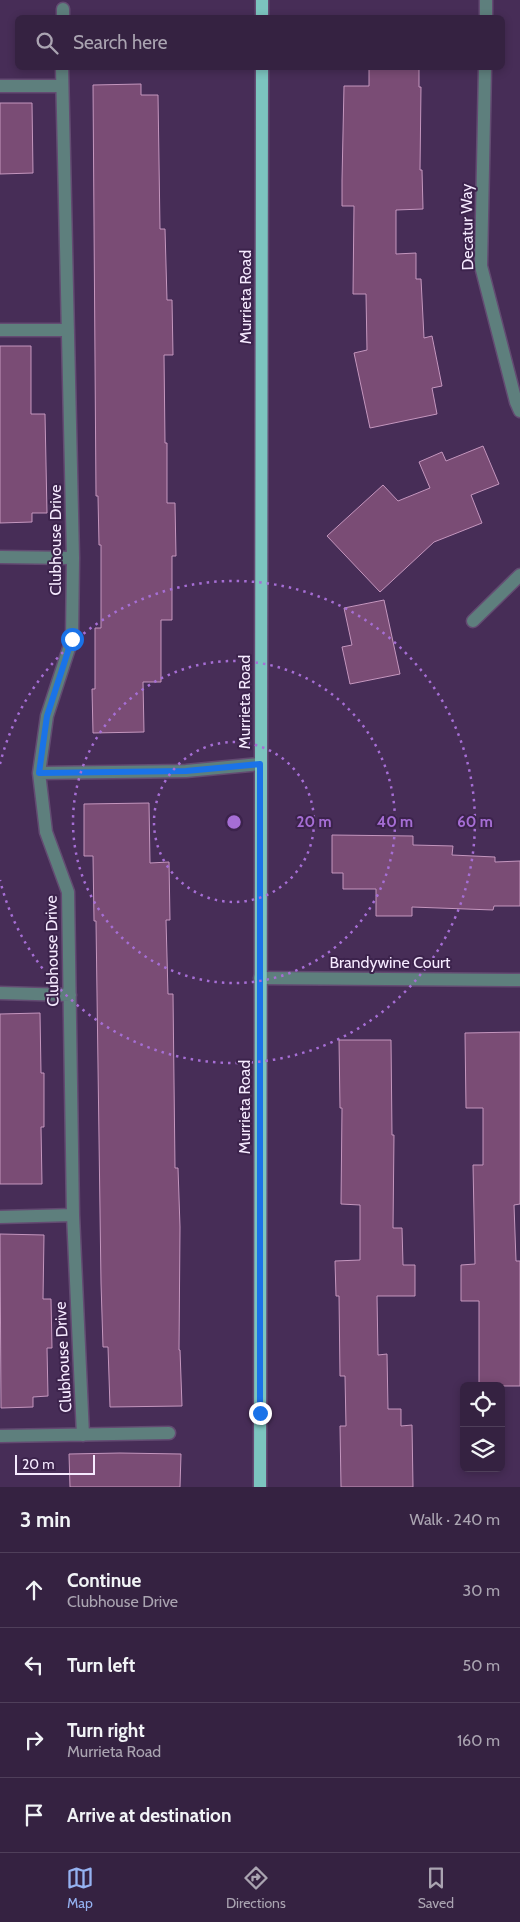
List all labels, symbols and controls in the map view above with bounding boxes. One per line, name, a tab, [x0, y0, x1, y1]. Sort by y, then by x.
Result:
search box	[15, 15, 505, 70]
icon: search	[33, 29, 61, 57]
text: Search here	[73, 31, 167, 54]
street label: Decatur Way	[457, 183, 477, 271]
street label: Murrieta Road	[236, 250, 255, 344]
street label: Clubhouse Drive	[46, 484, 65, 596]
route start	[61, 628, 84, 651]
street label: Murrieta Road	[235, 655, 254, 749]
centre of rings	[225, 813, 243, 831]
text: 20 m	[297, 813, 331, 831]
text: 40 m	[377, 813, 413, 831]
text: 60 m	[457, 813, 493, 831]
street label: Clubhouse Drive	[42, 895, 62, 1007]
street label: Brandywine Court	[330, 953, 451, 972]
street label: Murrieta Road	[235, 1060, 254, 1154]
street label: Clubhouse Drive	[51, 1301, 75, 1413]
map controls	[460, 1382, 505, 1472]
button: locate	[460, 1382, 505, 1427]
route end	[249, 1402, 272, 1425]
button: layers	[460, 1427, 505, 1472]
scale bar	[15, 1452, 95, 1475]
text: 20 m	[22, 1455, 55, 1473]
text: 3 min	[20, 1507, 71, 1532]
text: Walk · 240 m	[409, 1510, 500, 1529]
text: Continue	[67, 1569, 141, 1592]
icon: ahead	[20, 1576, 48, 1604]
text: 30 m	[463, 1581, 500, 1600]
text: Clubhouse Drive	[67, 1592, 178, 1611]
icon: left	[20, 1651, 48, 1679]
text: Turn left	[67, 1654, 135, 1677]
text: 50 m	[463, 1656, 500, 1675]
text: Turn right	[67, 1719, 145, 1742]
icon: right	[20, 1726, 48, 1754]
text: 160 m	[457, 1731, 500, 1750]
text: Murrieta Road	[67, 1742, 161, 1761]
icon: arrive	[20, 1801, 48, 1829]
text: Arrive at destination	[67, 1804, 231, 1827]
tab: Map	[66, 1864, 94, 1912]
tab: Directions	[226, 1864, 286, 1912]
tab: Saved	[418, 1864, 454, 1912]

